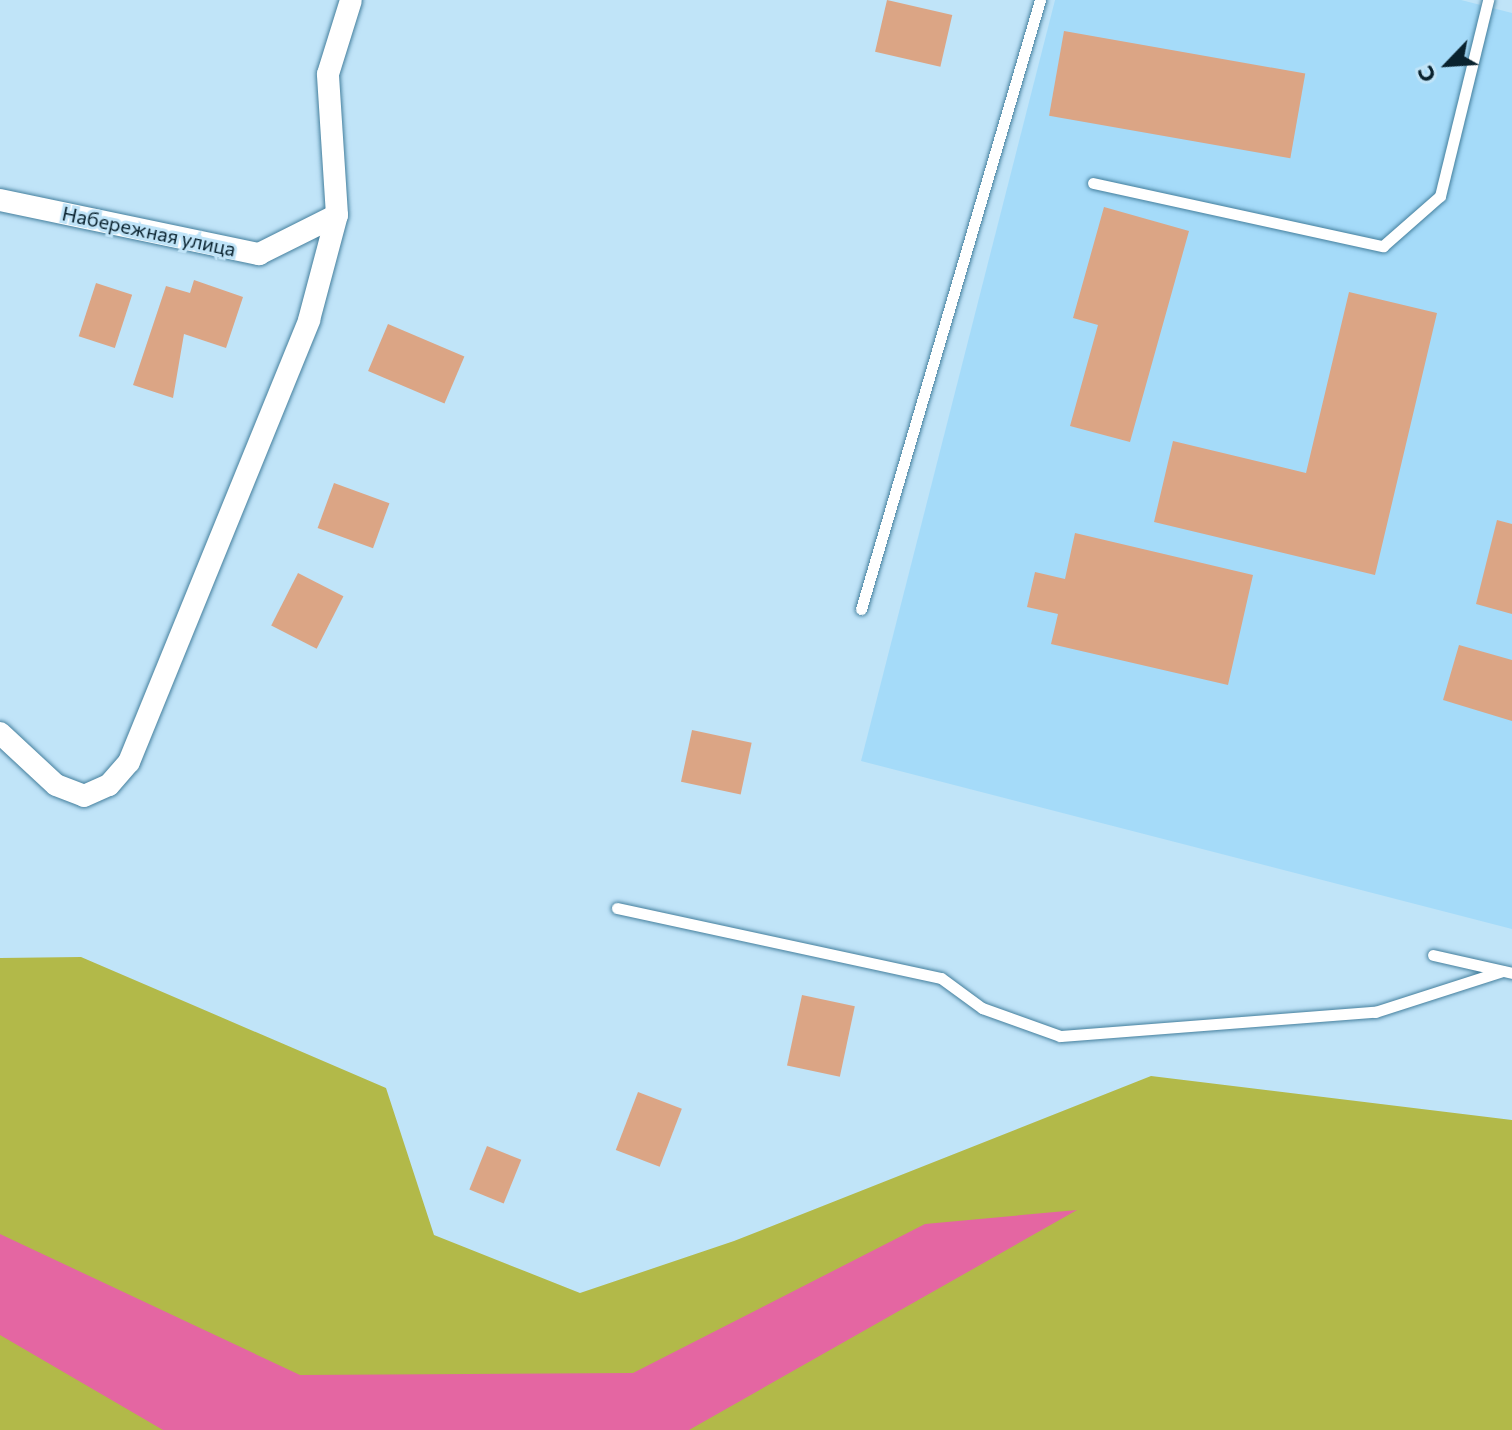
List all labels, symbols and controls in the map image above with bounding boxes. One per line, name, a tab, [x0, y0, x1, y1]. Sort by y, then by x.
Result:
north arrow	[1408, 24, 1488, 104]
text: С	[1410, 62, 1441, 87]
street label: Набережная улица	[60, 201, 238, 261]

